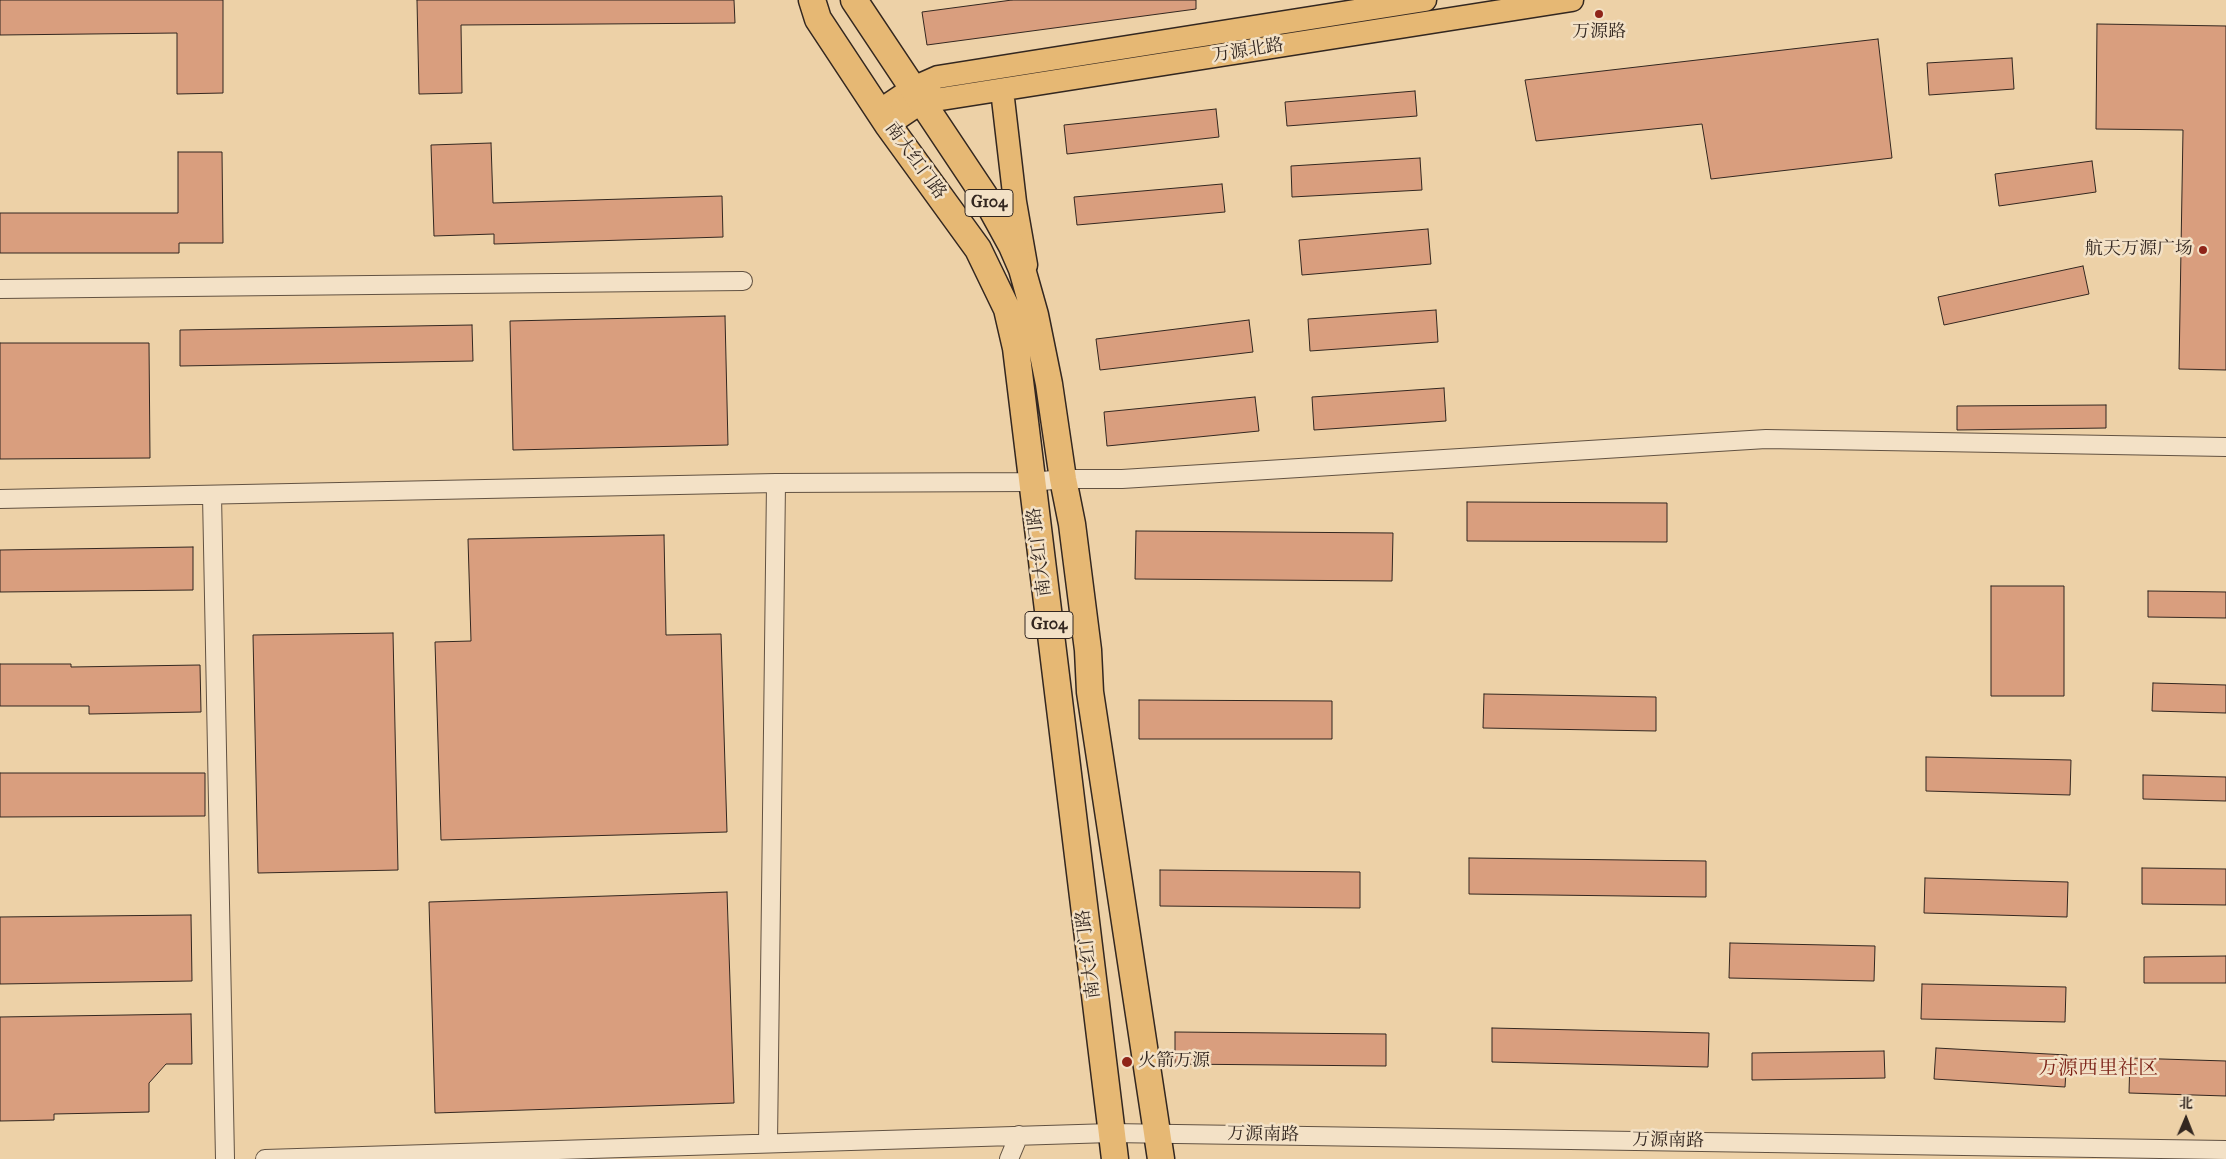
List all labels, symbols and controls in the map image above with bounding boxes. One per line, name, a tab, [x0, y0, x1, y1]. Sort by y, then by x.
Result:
marker: 万源路	[1593, 8, 1605, 20]
place label: 万源路	[1572, 22, 1626, 44]
street label: 万源北路	[1211, 35, 1285, 67]
street label: 南大红门路	[880, 118, 950, 204]
road number: G104	[965, 190, 1013, 217]
place label: 航天万源广场	[2085, 239, 2193, 261]
marker: 航天万源广场	[2197, 244, 2209, 256]
street label: 南大红门路	[1024, 506, 1056, 598]
road number: G104	[1025, 612, 1073, 638]
street label: 南大红门路	[1073, 908, 1105, 1000]
place label: 火箭万源	[1138, 1051, 1210, 1073]
marker: 火箭万源	[1120, 1055, 1134, 1069]
district label: 万源西里社区	[2038, 1057, 2158, 1081]
north arrow	[2161, 1094, 2211, 1144]
text: 北	[2179, 1095, 2193, 1112]
street label: 万源南路	[1227, 1124, 1299, 1146]
street label: 万源南路	[1632, 1130, 1704, 1152]

